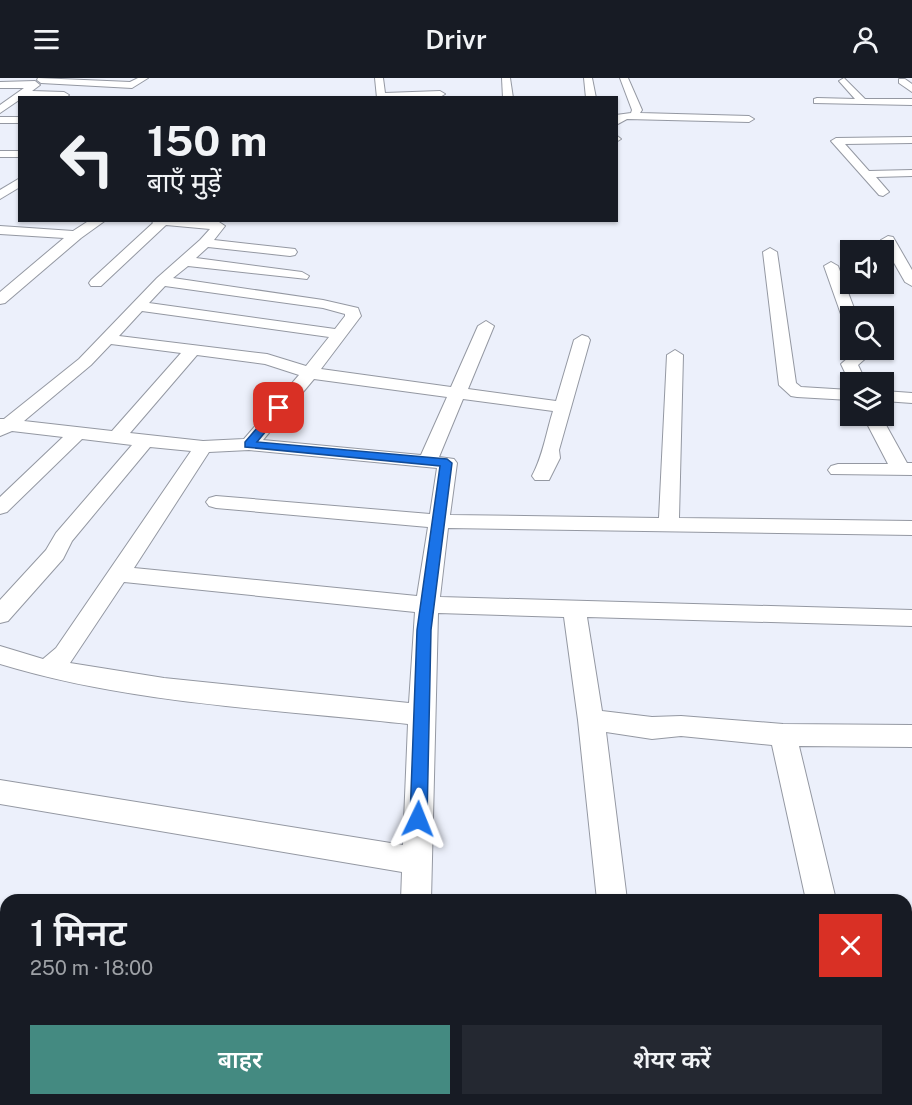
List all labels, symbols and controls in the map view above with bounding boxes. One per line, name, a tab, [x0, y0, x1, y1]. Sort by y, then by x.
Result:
icon: menu	[30, 23, 63, 56]
text: Drivr	[425, 23, 487, 55]
icon: person	[849, 23, 882, 56]
text: 150 m	[147, 116, 267, 165]
icon: left	[48, 120, 126, 198]
text: बाएँ मुड़ें	[147, 166, 222, 198]
map controls	[840, 240, 894, 426]
button: sound	[840, 240, 894, 294]
button: search	[840, 306, 894, 360]
button: layers	[840, 372, 894, 426]
pin	[253, 382, 304, 433]
icon: arrive	[262, 391, 295, 424]
position arrow	[386, 787, 450, 851]
text: 1 मिनट	[30, 912, 127, 954]
button: close	[819, 914, 882, 977]
text: 250 m · 18:00	[30, 956, 153, 980]
button: बाहर	[30, 1025, 450, 1094]
button: शेयर करें	[462, 1025, 882, 1094]

